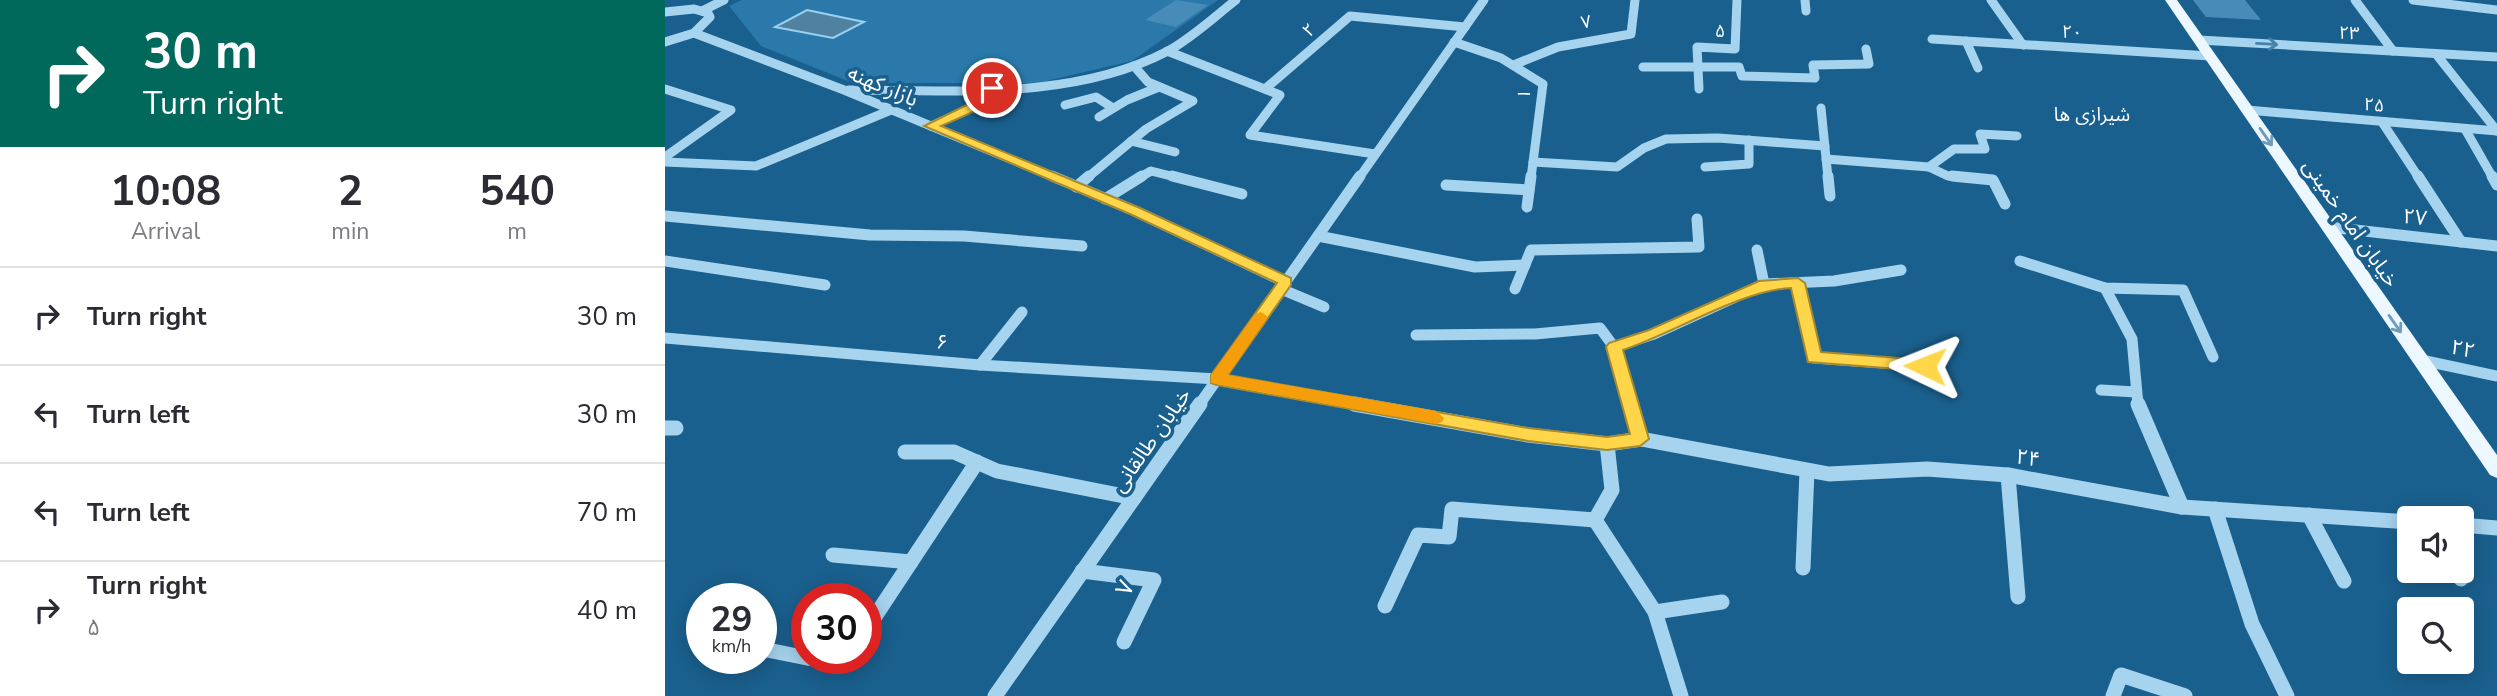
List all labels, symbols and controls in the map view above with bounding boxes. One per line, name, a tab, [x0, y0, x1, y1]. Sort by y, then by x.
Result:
street label: ۷	[1579, 9, 1593, 35]
text: 30 m	[143, 18, 258, 85]
street label: ۲	[1297, 18, 1321, 42]
street label: ۵	[1714, 19, 1726, 43]
street label: ۲۰	[2061, 19, 2083, 45]
street label: ۲۳	[2338, 20, 2360, 46]
icon: right	[28, 28, 119, 119]
one-way arrow	[2256, 38, 2279, 51]
pin	[962, 58, 1022, 118]
street label: بازار کهنه	[844, 59, 922, 113]
icon: arrive	[973, 69, 1011, 107]
text: Turn right	[143, 82, 283, 125]
street label: ۱	[1511, 87, 1537, 101]
street label: ۲۵	[2363, 92, 2385, 118]
district label: شیرازی ها	[2054, 102, 2130, 128]
one-way arrow	[2259, 127, 2273, 146]
street label: خیابان امام خمینی	[2295, 153, 2406, 294]
text: 10:08	[110, 163, 221, 220]
text: 2	[338, 163, 363, 220]
text: 540	[479, 163, 555, 220]
street label: ۲۷	[2402, 202, 2428, 232]
text: Arrival	[131, 216, 200, 247]
text: min	[331, 216, 369, 247]
text: m	[507, 216, 527, 247]
icon: right	[28, 297, 66, 335]
text: Turn right	[87, 299, 206, 334]
text: 30 m	[577, 299, 637, 334]
one-way arrow	[2388, 313, 2402, 333]
street label: ۶	[935, 328, 949, 356]
position arrow	[1888, 329, 1962, 403]
street label: ۲۲	[2448, 333, 2478, 365]
street label: خیابان طالقانی	[1105, 382, 1197, 498]
icon: left	[28, 395, 66, 433]
text: Turn left	[87, 397, 190, 432]
text: 30 m	[577, 397, 637, 432]
street label: ۲۴	[2014, 442, 2042, 474]
icon: left	[28, 493, 66, 531]
text: Turn left	[87, 495, 190, 530]
text: 70 m	[577, 495, 637, 530]
map controls	[2397, 506, 2474, 674]
button: sound	[2397, 506, 2474, 583]
text: Turn right	[87, 568, 206, 603]
street label: ۷	[1108, 575, 1143, 601]
speed limit sign: 30	[791, 583, 882, 674]
icon: right	[28, 591, 66, 629]
text: 40 m	[577, 593, 637, 628]
text: 29	[710, 596, 753, 643]
button: search	[2397, 597, 2474, 674]
text: ۵	[87, 612, 100, 643]
text: km/h	[712, 634, 751, 658]

